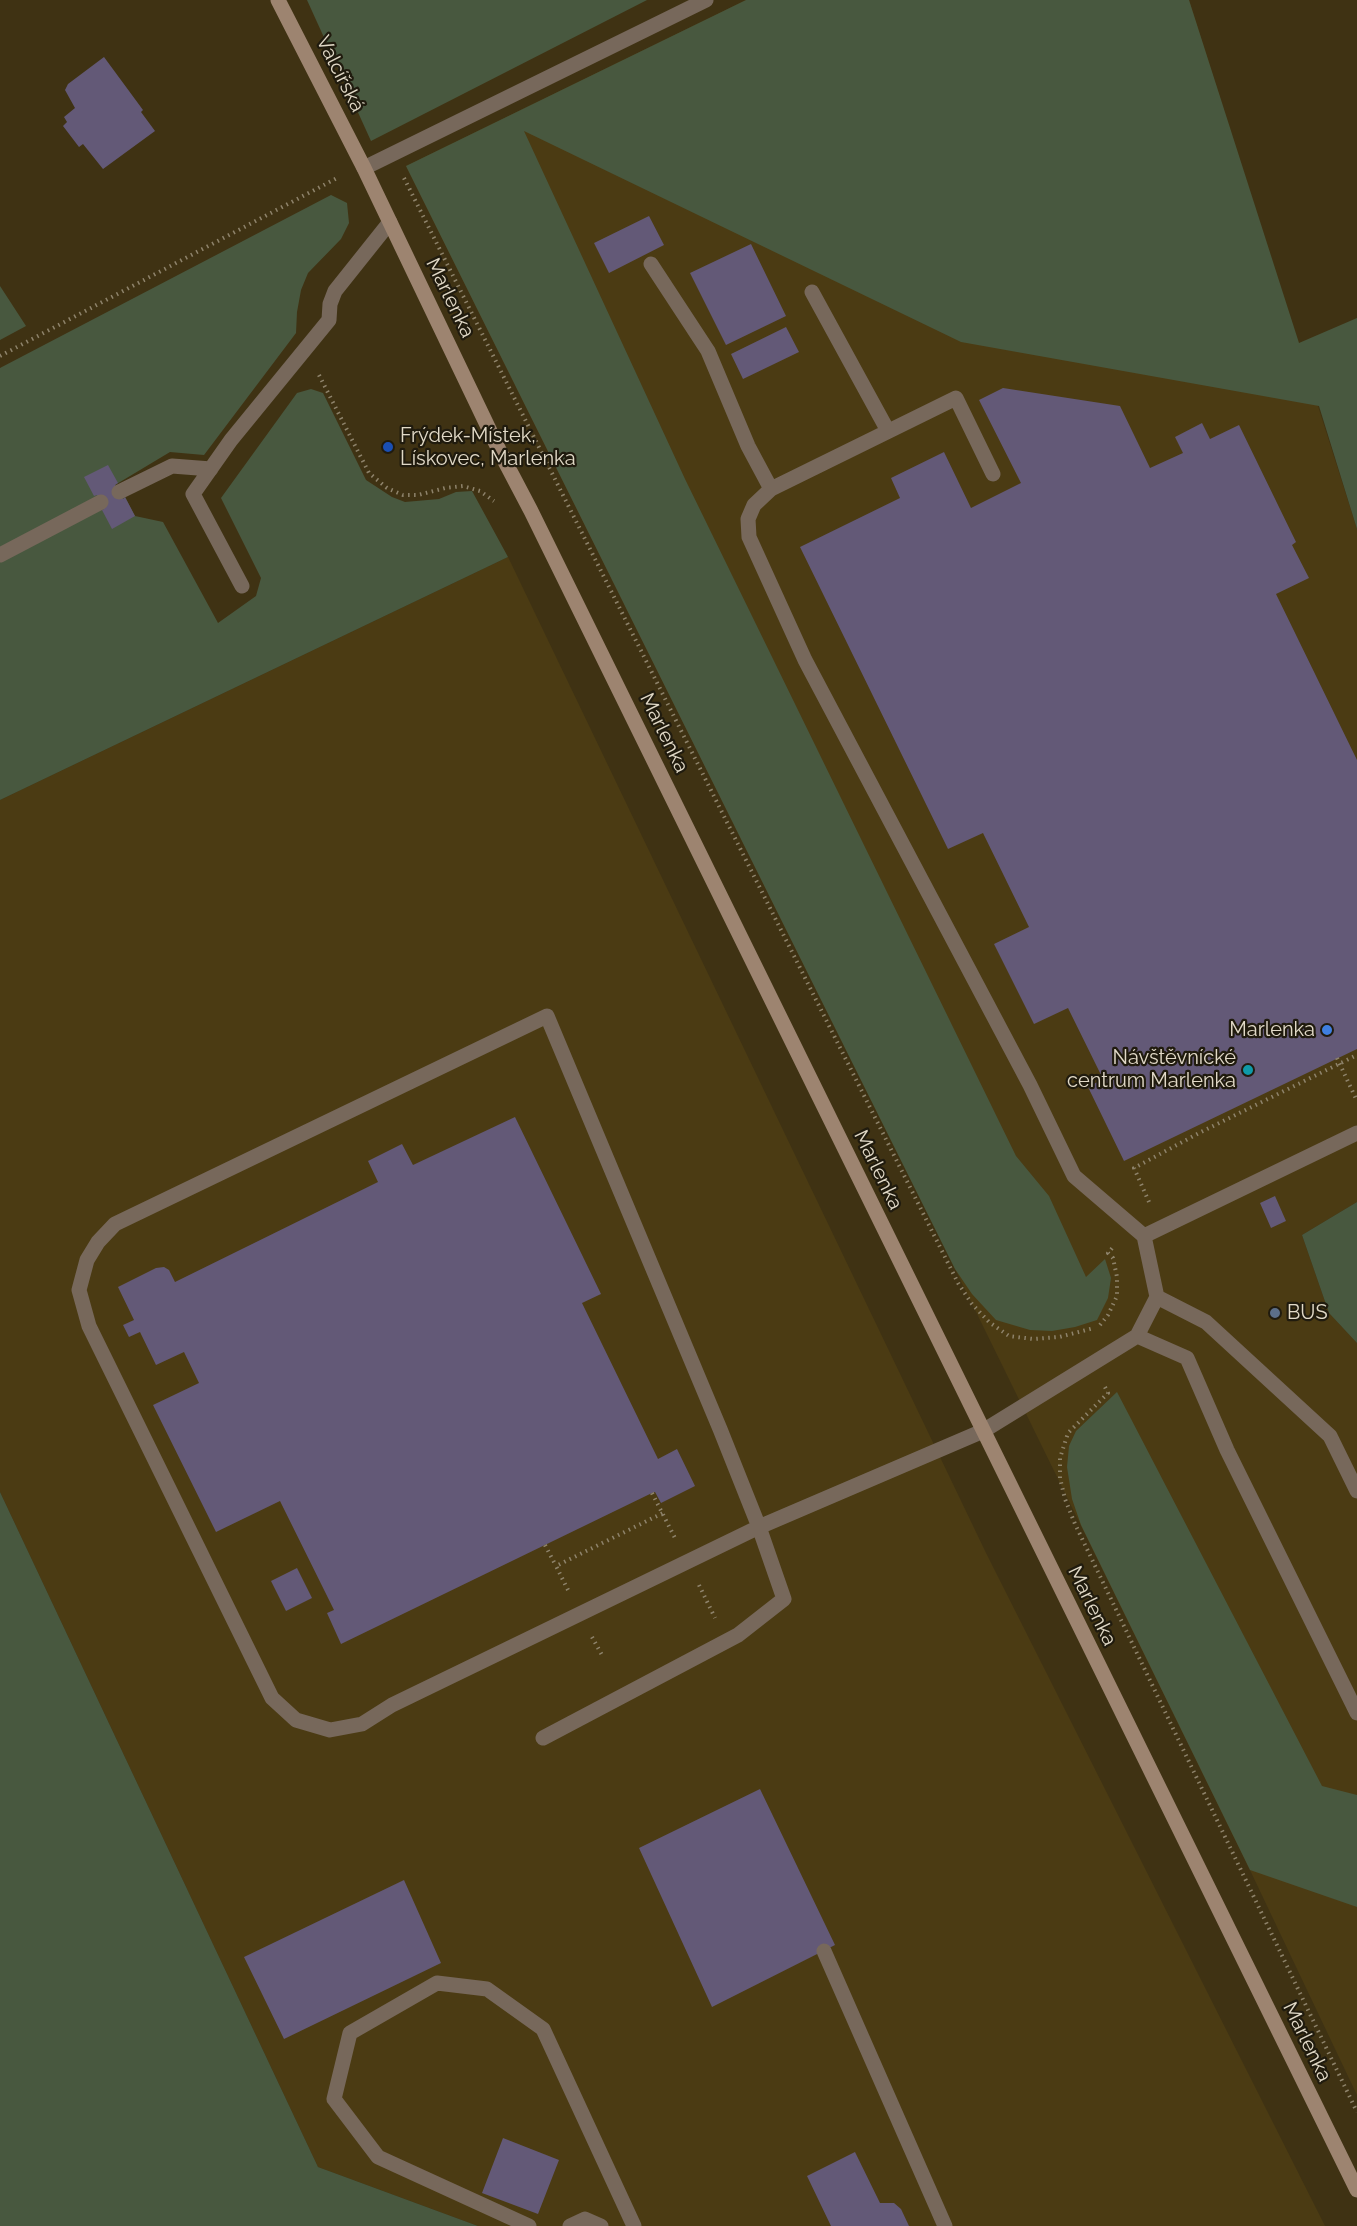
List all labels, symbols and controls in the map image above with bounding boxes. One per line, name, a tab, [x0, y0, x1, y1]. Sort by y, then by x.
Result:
street label: Valcířská	[311, 32, 369, 116]
street label: Marlenka	[420, 254, 480, 342]
place label: Frýdek-Místek, Lískovec, Marlenka	[400, 424, 576, 471]
marker: Frýdek-Místek, Lískovec, Marlenka	[381, 440, 395, 454]
street label: Marlenka	[634, 689, 694, 777]
place label: Marlenka	[1229, 1018, 1315, 1042]
marker: Marlenka	[1320, 1023, 1334, 1037]
place label: Návštěvnícké centrum Marlenka	[1067, 1046, 1236, 1093]
marker: Návštěvnícké centrum Marlenka	[1241, 1063, 1255, 1077]
street label: Marlenka	[848, 1126, 908, 1214]
place label: BUS	[1287, 1301, 1328, 1325]
marker: BUS	[1268, 1306, 1282, 1320]
street label: Marlenka	[1062, 1562, 1122, 1650]
street label: Marlenka	[1277, 1998, 1337, 2086]

